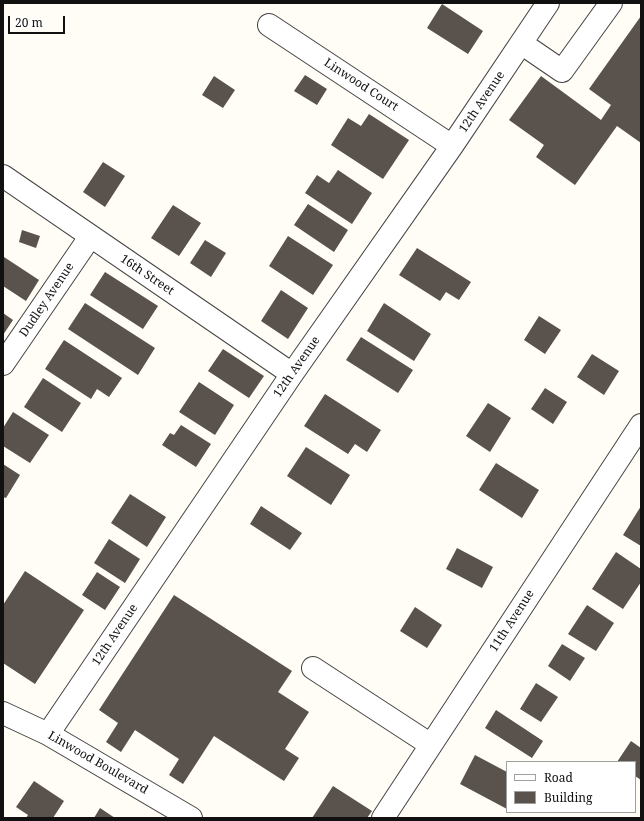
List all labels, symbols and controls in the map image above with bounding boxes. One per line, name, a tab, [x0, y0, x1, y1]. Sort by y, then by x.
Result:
scale bar	[10, 8, 67, 34]
text: 20 m	[15, 14, 43, 31]
street label: Linwood Court	[321, 56, 401, 114]
street label: 12th Avenue	[456, 68, 508, 136]
street label: 16th Street	[117, 252, 177, 298]
street label: Dudley Avenue	[17, 260, 77, 340]
street label: 12th Avenue	[271, 334, 323, 400]
street label: 11th Avenue	[487, 587, 537, 655]
street label: 12th Avenue	[89, 601, 141, 669]
street label: Linwood Boulevard	[45, 729, 151, 797]
legend	[506, 761, 636, 813]
text: Road	[544, 769, 573, 786]
text: Building	[544, 789, 592, 806]

